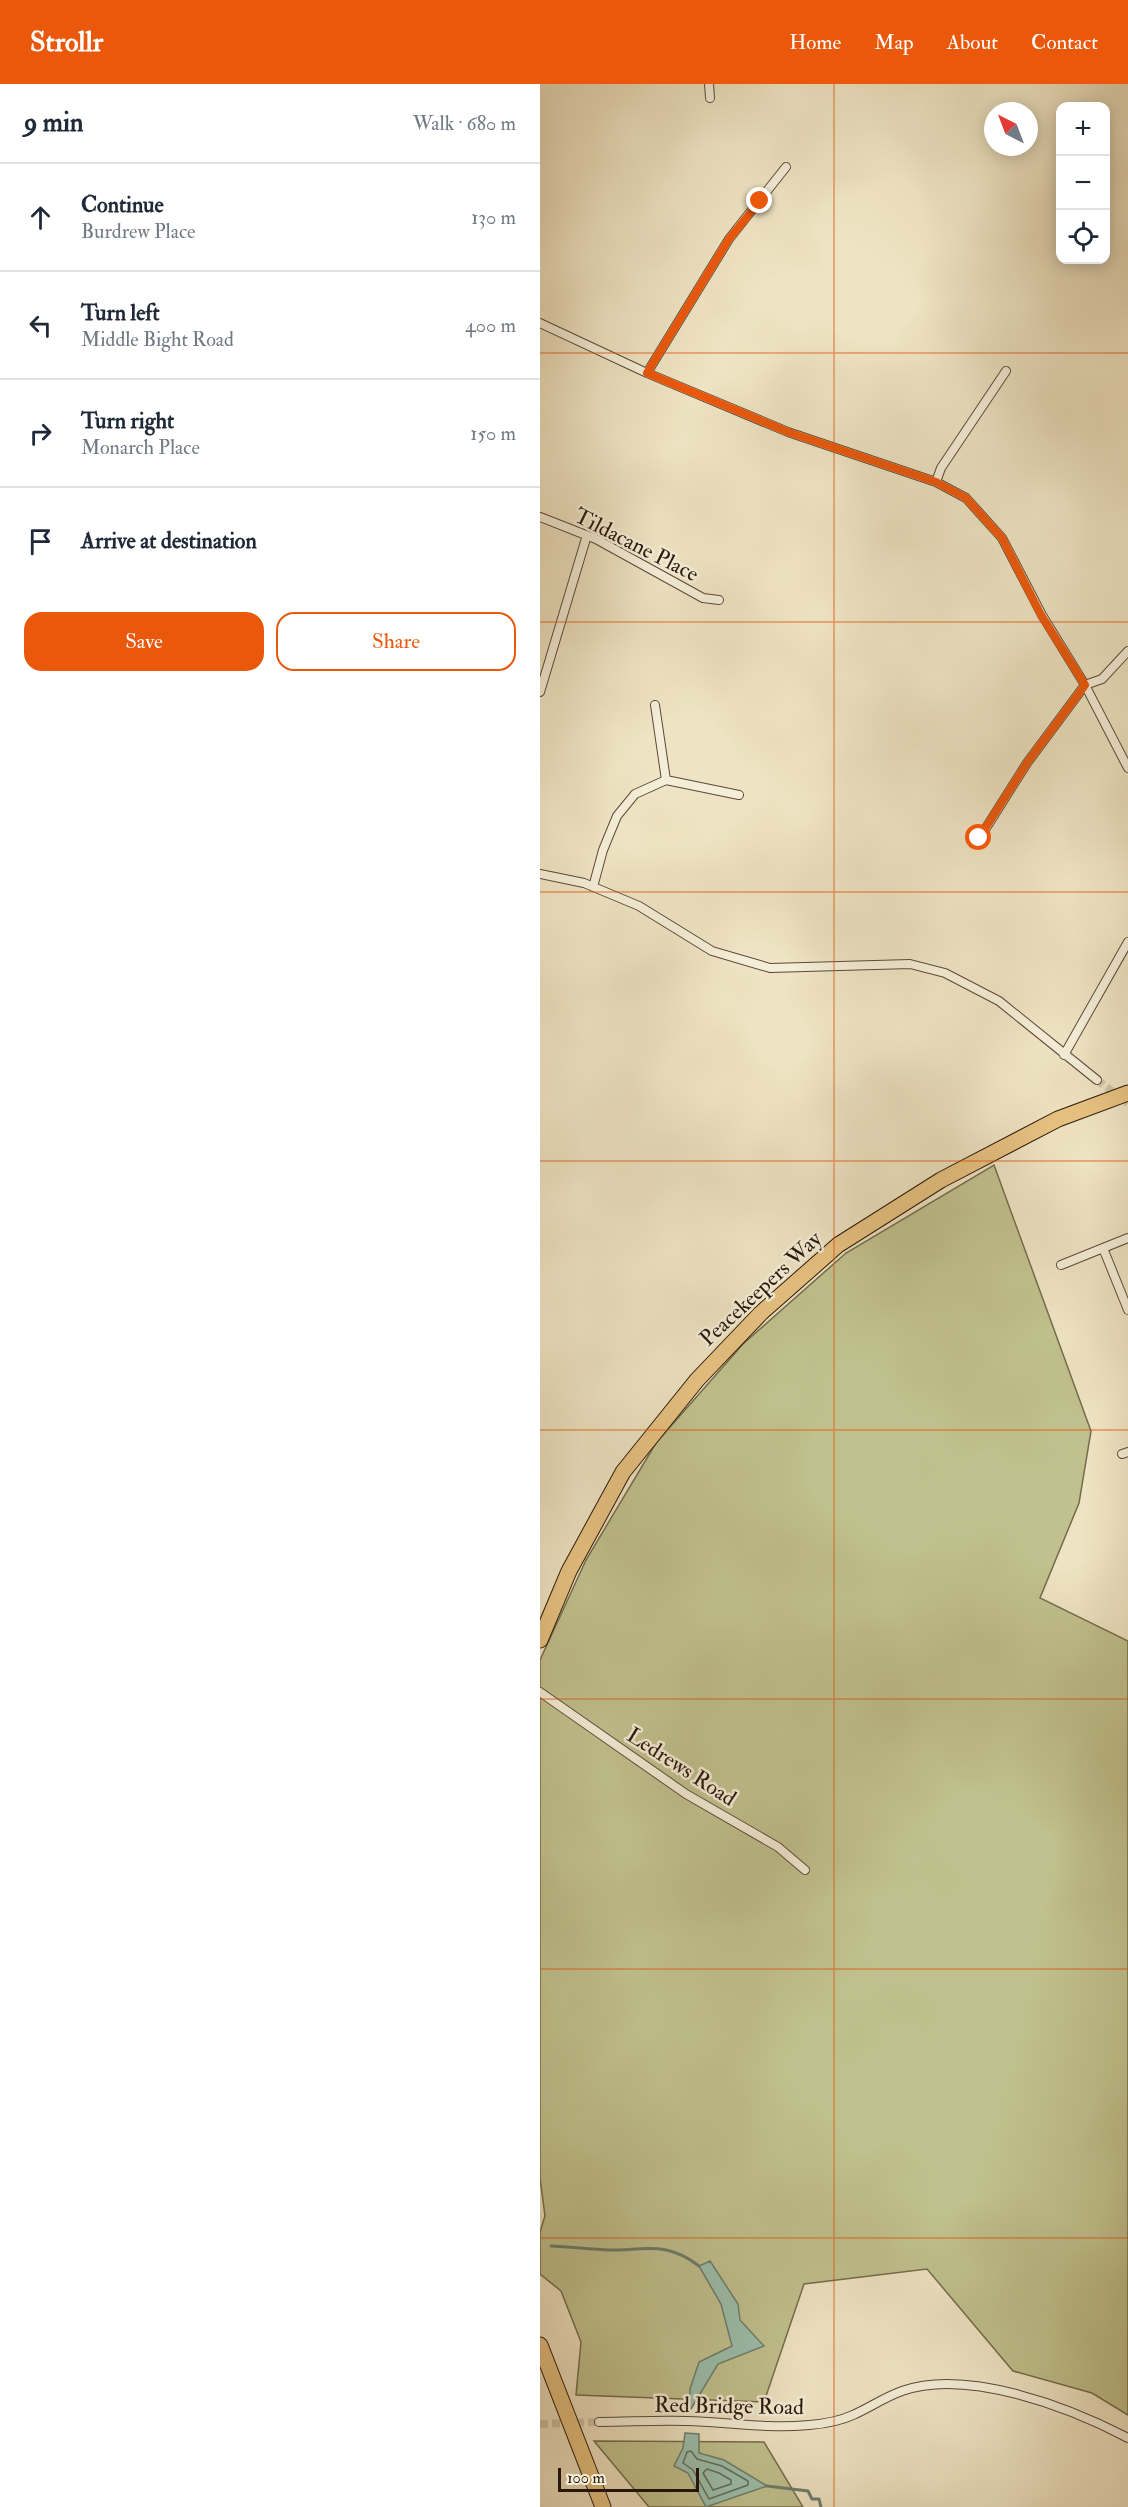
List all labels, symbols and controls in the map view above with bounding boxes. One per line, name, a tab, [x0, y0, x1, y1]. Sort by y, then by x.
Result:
text: Strollr	[30, 25, 103, 60]
text: Home	[789, 29, 841, 56]
text: Map	[874, 29, 914, 56]
text: About	[947, 29, 998, 56]
text: Contact	[1031, 29, 1098, 56]
north arrow	[984, 102, 1038, 156]
map controls	[1056, 102, 1110, 264]
button: +	[1056, 102, 1110, 156]
text: 9 min	[24, 107, 83, 139]
text: Walk · 680 m	[413, 111, 516, 136]
button: −	[1056, 156, 1110, 210]
route end	[746, 187, 772, 213]
text: Continue	[81, 191, 164, 219]
icon: ahead	[24, 201, 57, 234]
text: 130 m	[471, 205, 516, 230]
button: locate	[1056, 210, 1110, 264]
text: Burdrew Place	[81, 219, 195, 244]
text: Turn left	[81, 299, 160, 327]
icon: left	[24, 309, 57, 342]
text: 400 m	[465, 313, 516, 338]
text: Middle Bight Road	[81, 327, 234, 352]
text: Turn right	[81, 407, 174, 435]
icon: right	[24, 417, 57, 450]
text: 150 m	[470, 421, 516, 446]
text: Monarch Place	[81, 435, 200, 460]
street label: Tildacane Place	[570, 502, 704, 588]
icon: arrive	[24, 525, 57, 558]
text: Arrive at destination	[81, 527, 257, 555]
button: Save	[24, 612, 264, 671]
button: Share	[276, 612, 516, 671]
route start	[965, 824, 991, 850]
street label: Peacekeepers Way	[694, 1225, 828, 1353]
street label: Ledrews Road	[621, 1721, 742, 1813]
street label: Red Bridge Road	[654, 2391, 804, 2421]
scale bar	[558, 2465, 699, 2492]
text: 100 m	[567, 2468, 605, 2488]

